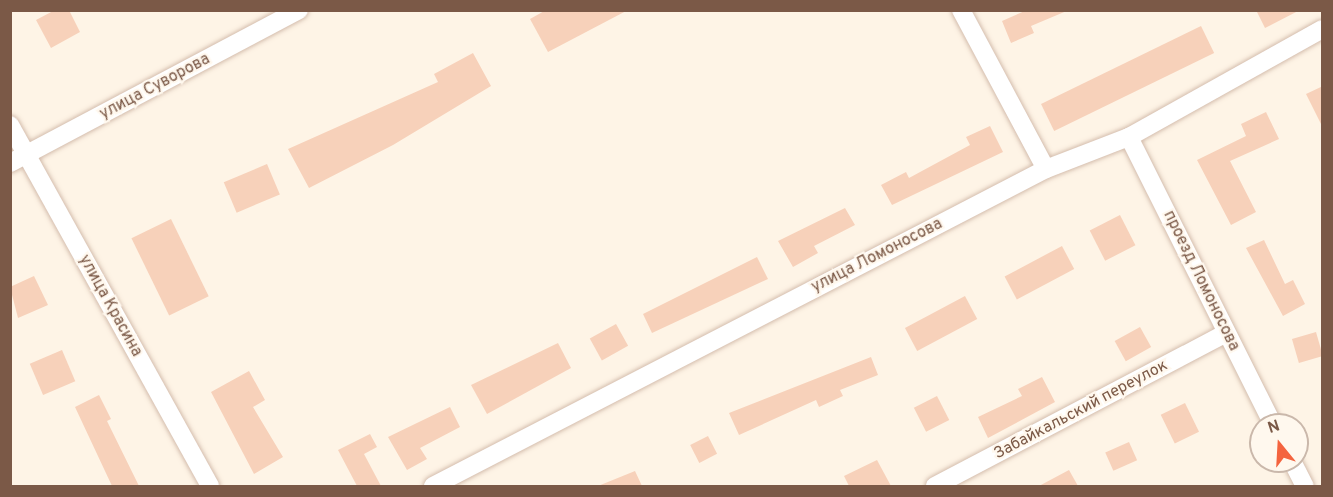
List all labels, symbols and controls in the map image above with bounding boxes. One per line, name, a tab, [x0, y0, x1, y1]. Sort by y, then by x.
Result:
street label: улица Суворова	[97, 50, 213, 124]
street label: проезд Ломоносова	[1159, 208, 1243, 354]
street label: улица Ломоносова	[808, 215, 946, 297]
street label: улица Красина	[74, 252, 146, 360]
street label: Забайкальский переулок	[991, 356, 1171, 464]
north arrow	[1249, 413, 1309, 473]
text: N	[1265, 416, 1283, 439]

